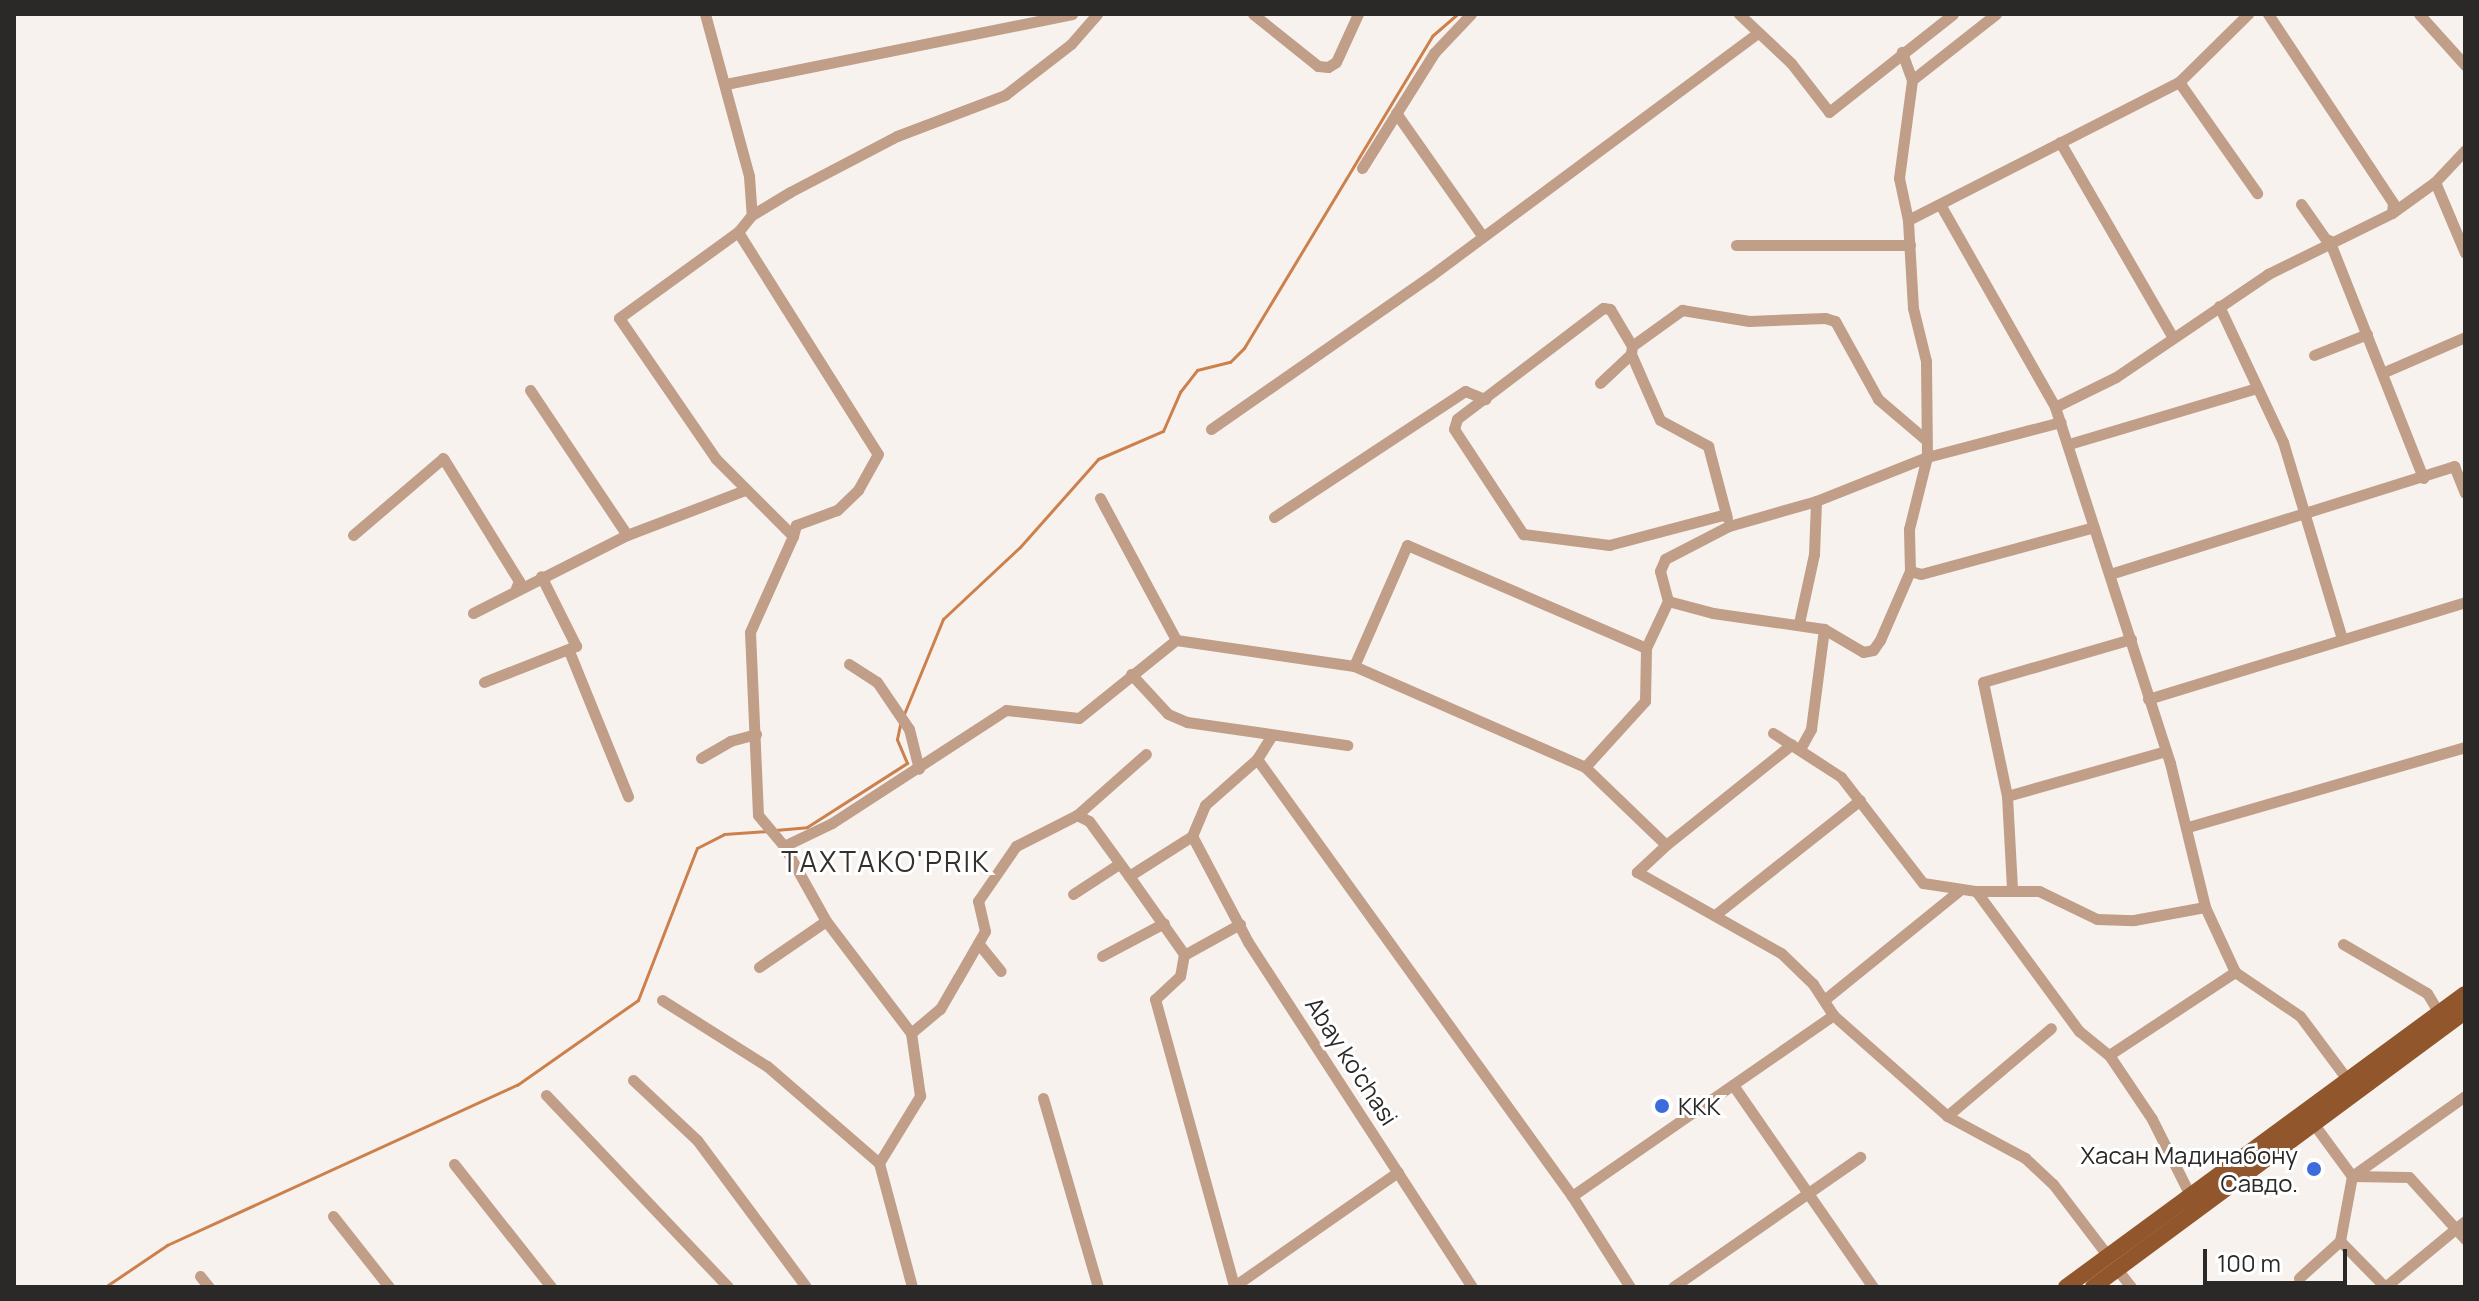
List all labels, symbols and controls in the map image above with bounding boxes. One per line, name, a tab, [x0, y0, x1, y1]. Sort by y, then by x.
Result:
district label: TAXTAKO'PRIK	[781, 844, 991, 878]
street label: Abay ko'chasi	[1300, 991, 1404, 1131]
place label: ККК	[1678, 1092, 1721, 1120]
marker: ККК	[1653, 1097, 1671, 1115]
place label: Хасан Мадинабону Савдо.	[2081, 1141, 2298, 1197]
marker: Хасан Мадинабону Савдо.	[2305, 1160, 2323, 1178]
scale bar	[2207, 1233, 2351, 1283]
text: 100 m	[2217, 1246, 2281, 1279]

